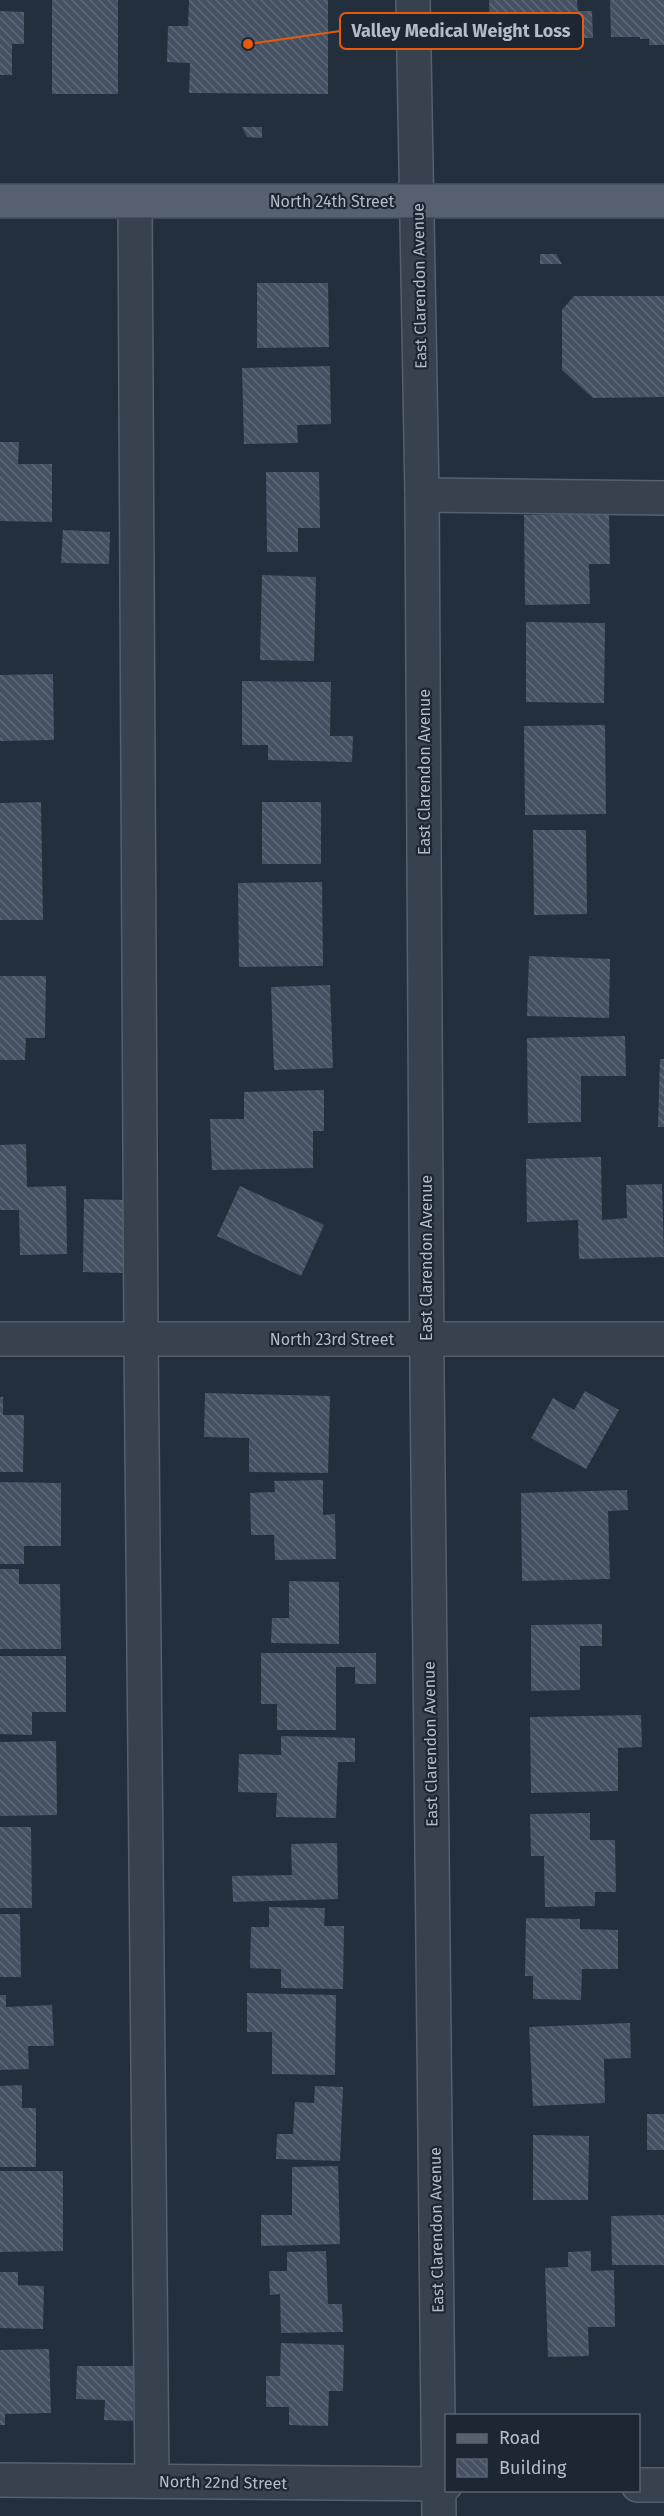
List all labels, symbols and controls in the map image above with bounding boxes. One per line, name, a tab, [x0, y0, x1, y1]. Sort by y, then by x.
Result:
callout: Valley Medical Weight Loss	[340, 13, 583, 49]
text: Valley Medical Weight Loss	[350, 20, 571, 42]
street label: North 24th Street	[270, 192, 395, 211]
street label: East Clarendon Avenue	[409, 203, 430, 369]
street label: East Clarendon Avenue	[415, 689, 434, 855]
street label: East Clarendon Avenue	[417, 1175, 436, 1341]
street label: North 23rd Street	[270, 1330, 395, 1349]
street label: East Clarendon Avenue	[420, 1661, 441, 1827]
street label: East Clarendon Avenue	[426, 2147, 447, 2313]
legend	[445, 2414, 640, 2492]
text: Road	[499, 2427, 541, 2449]
text: Building	[499, 2457, 567, 2479]
street label: North 22nd Street	[159, 2472, 288, 2493]

